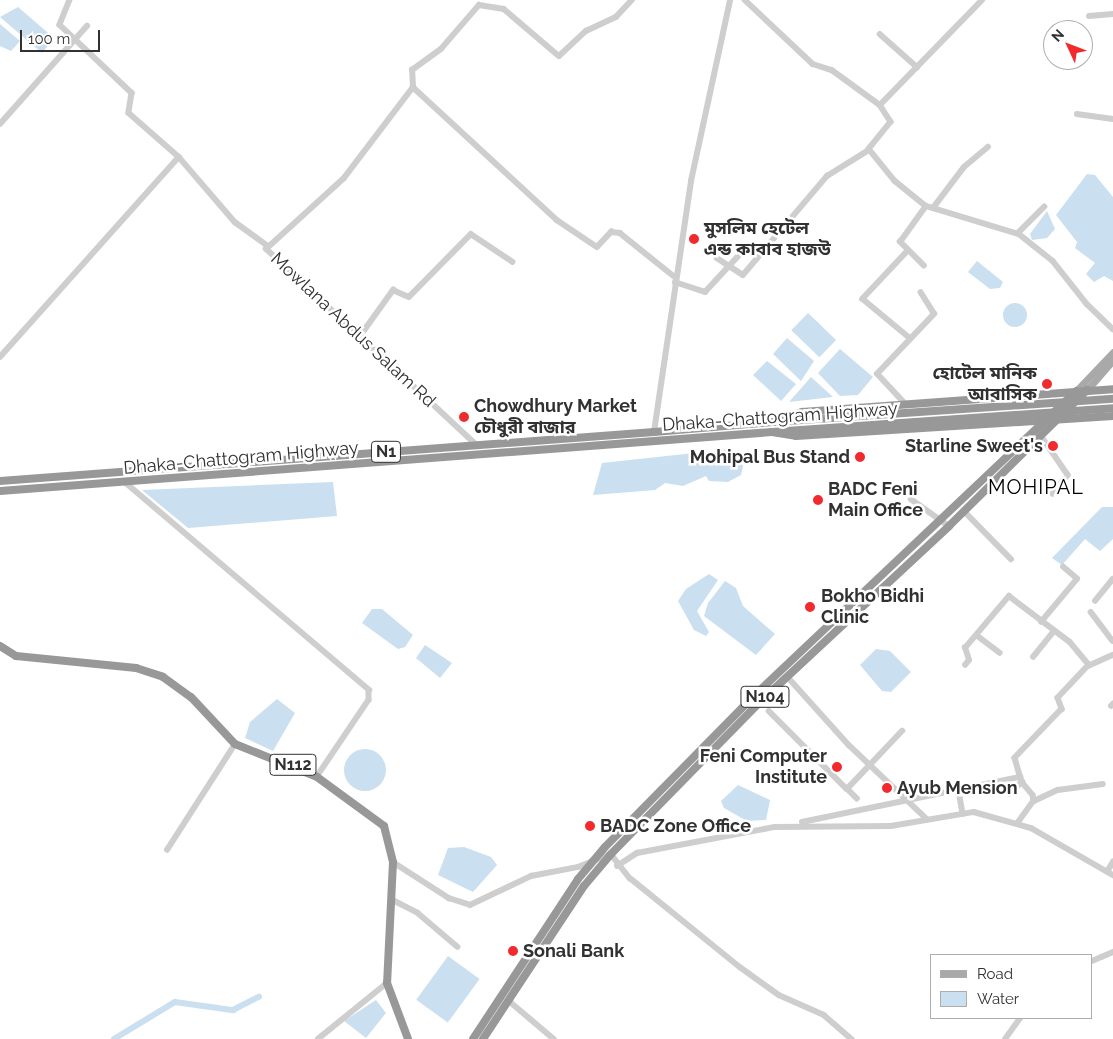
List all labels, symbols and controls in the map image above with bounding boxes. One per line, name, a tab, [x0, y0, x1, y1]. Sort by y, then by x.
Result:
scale bar	[22, 20, 102, 52]
north arrow	[1043, 20, 1093, 70]
text: N	[1048, 26, 1067, 45]
text: 100 m	[28, 30, 70, 48]
place label: মুসলিম হেটেল এন্ড কাবাব হাজউ	[704, 218, 831, 260]
marker: মুসলিম হেটেল এন্ড কাবাব হাজউ	[688, 233, 700, 245]
street label: Mowlana Abdus Salam Rd	[266, 248, 440, 412]
place label: হোটেল মানিক আবাসিক	[932, 363, 1037, 406]
marker: হোটেল মানিক আবাসিক	[1041, 378, 1053, 390]
place label: Chowdhury Market চৌধুরী বাজার	[474, 396, 637, 438]
street label: Dhaka-Chattogram Highway	[662, 398, 898, 436]
marker: Chowdhury Market চৌধুরী বাজার	[458, 411, 470, 423]
place label: Starline Sweet's	[905, 435, 1043, 457]
street label: Dhaka-Chattogram Highway	[123, 437, 359, 479]
road number: N1	[370, 438, 402, 466]
marker: Starline Sweet's	[1047, 440, 1059, 452]
place label: Mohipal Bus Stand	[689, 446, 850, 468]
marker: Mohipal Bus Stand	[854, 451, 866, 463]
district label: MOHIPAL	[987, 475, 1085, 499]
place label: BADC Feni Main Office	[828, 479, 923, 522]
marker: BADC Feni Main Office	[812, 494, 824, 506]
place label: Bokho Bidhi Clinic	[821, 586, 924, 628]
marker: Bokho Bidhi Clinic	[803, 600, 817, 614]
road number: N104	[740, 684, 790, 710]
place label: Feni Computer Institute	[700, 746, 827, 789]
road number: N112	[269, 752, 317, 778]
marker: Feni Computer Institute	[831, 761, 843, 773]
place label: Ayub Mension	[897, 777, 1018, 799]
marker: Ayub Mension	[881, 782, 893, 794]
place label: BADC Zone Office	[600, 815, 751, 837]
marker: BADC Zone Office	[584, 820, 596, 832]
place label: Sonali Bank	[523, 940, 624, 962]
marker: Sonali Bank	[507, 945, 519, 957]
legend	[930, 954, 1093, 1019]
text: Road	[977, 965, 1013, 983]
text: Water	[977, 990, 1019, 1008]

